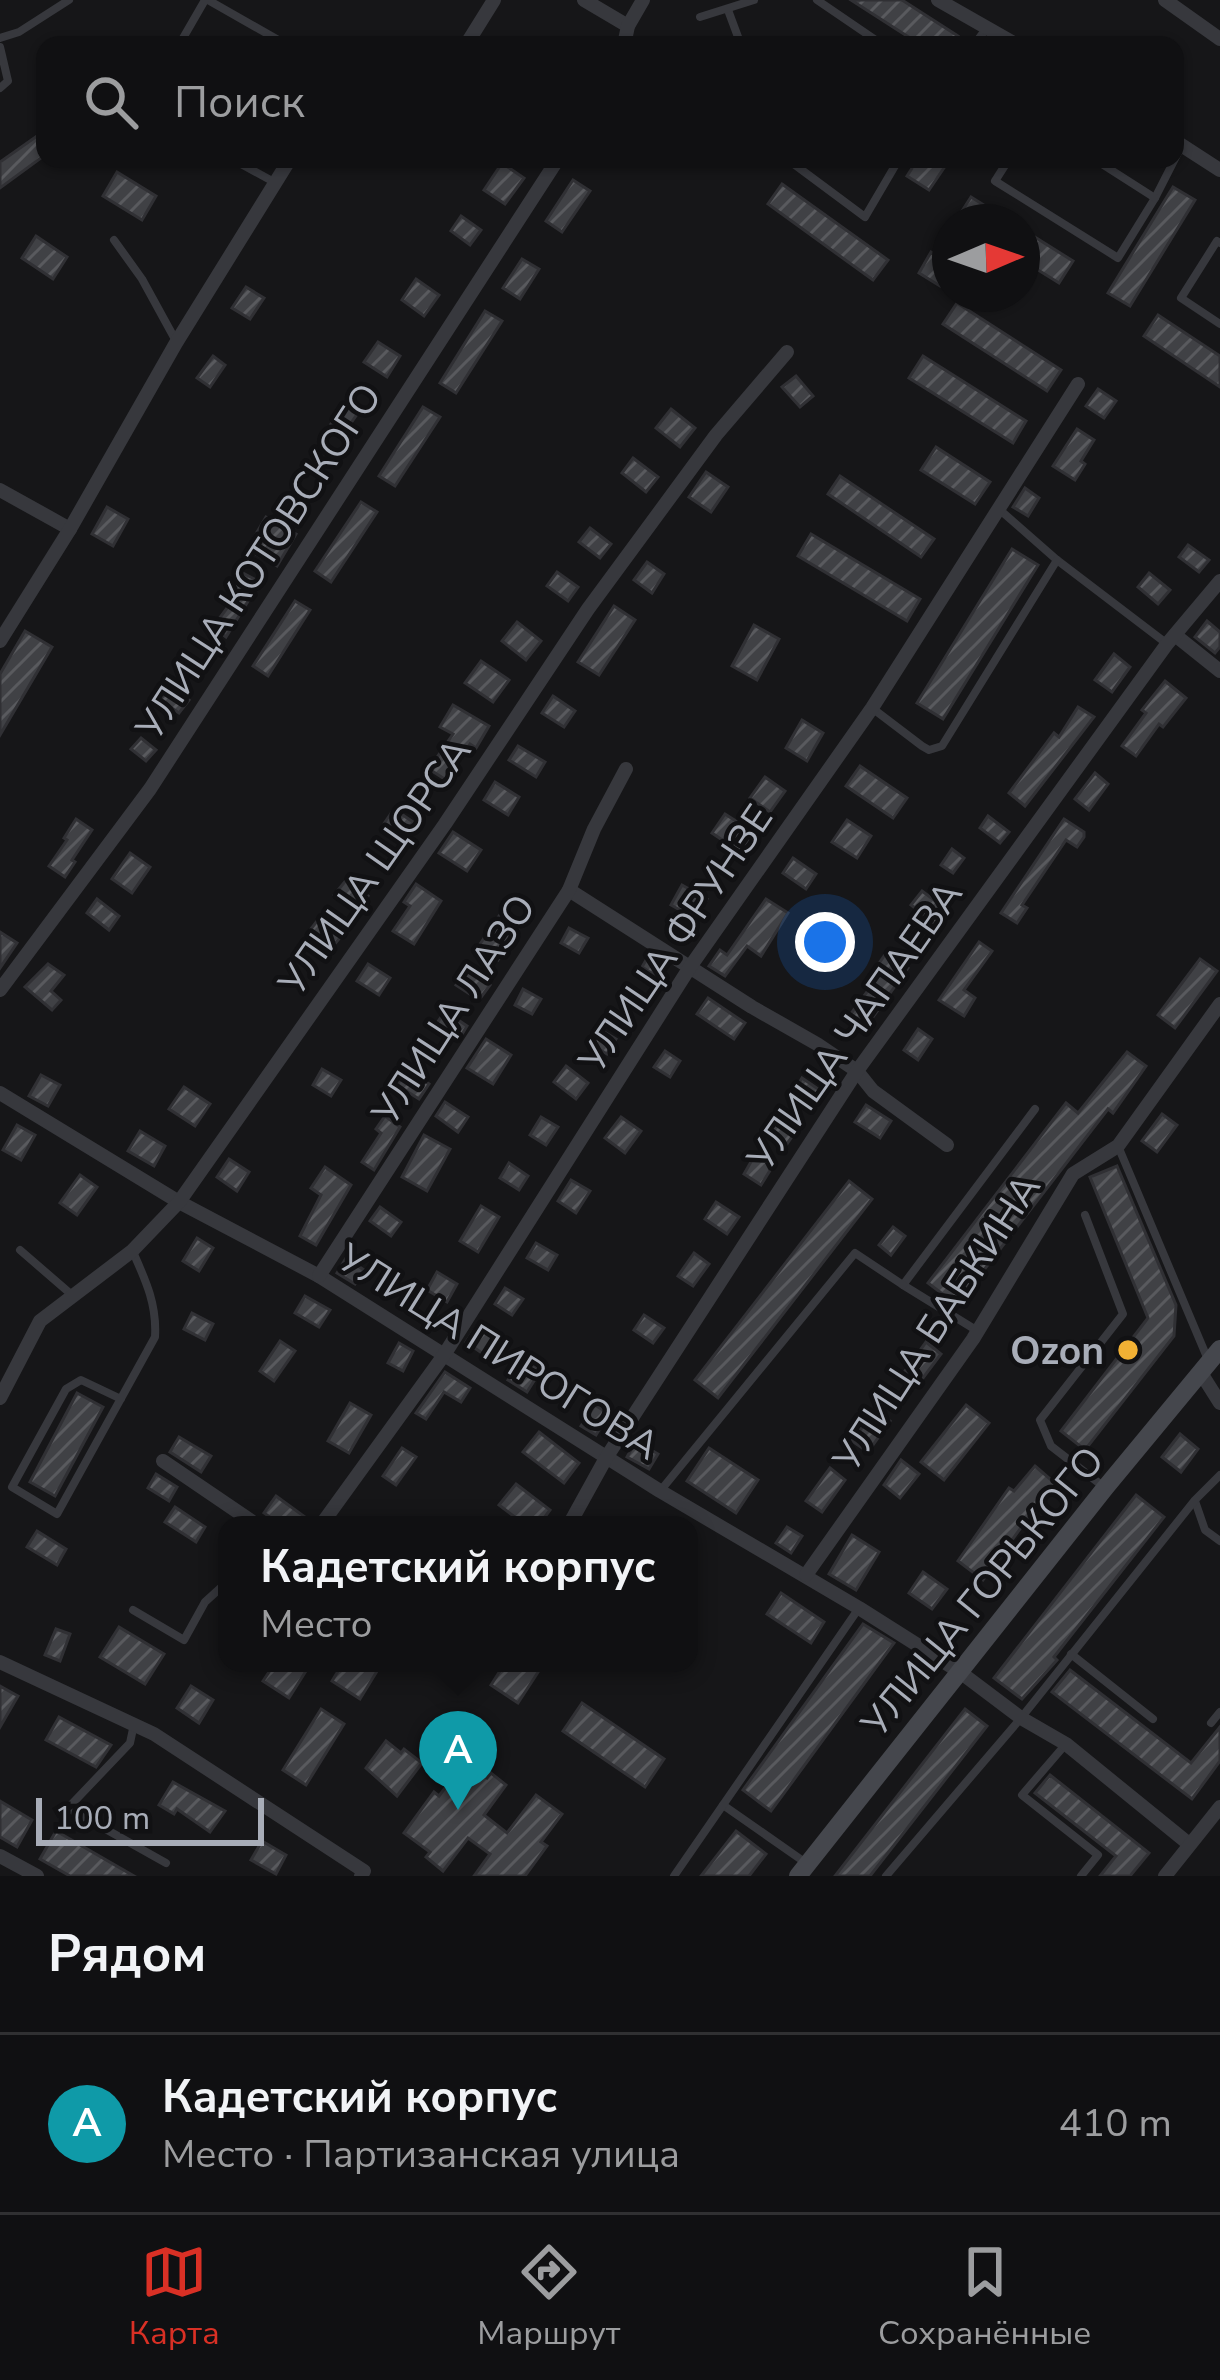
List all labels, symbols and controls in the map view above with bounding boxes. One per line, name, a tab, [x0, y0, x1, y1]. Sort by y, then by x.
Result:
search box	[36, 36, 1184, 168]
icon: search	[78, 69, 144, 135]
text: Поиск	[174, 72, 305, 133]
north arrow	[932, 204, 1040, 312]
street label: УЛИЦА КОТОВСКОГО	[124, 373, 394, 751]
street label: УЛИЦА ЩОРСА	[266, 728, 484, 1007]
street label: УЛИЦА ФРУНЗЕ	[566, 795, 786, 1084]
street label: УЛИЦА ЧАПАЕВА	[735, 871, 975, 1182]
street label: УЛИЦА ЛАЗО	[360, 885, 548, 1136]
your location	[795, 912, 855, 972]
street label: УЛИЦА БАБКИНА	[821, 1164, 1053, 1482]
street label: УЛИЦА ПИРОГОВА	[327, 1231, 669, 1473]
place label: Ozon	[1010, 1325, 1104, 1378]
marker: Ozon	[1115, 1337, 1141, 1363]
street label: УЛИЦА ГОРЬКОГО	[849, 1436, 1117, 1749]
popup	[218, 1516, 698, 1672]
text: Кадетский корпус	[260, 1537, 656, 1598]
text: Место	[260, 1598, 373, 1651]
pin: A	[419, 1711, 497, 1810]
scale bar	[36, 1792, 264, 1845]
text: 100 m	[54, 1796, 150, 1841]
text: Рядом	[48, 1919, 206, 1989]
text: Кадетский корпус	[162, 2067, 557, 2128]
text: A	[72, 2097, 102, 2150]
text: 410 m	[1058, 2097, 1172, 2150]
text: Место · Партизанская улица	[162, 2128, 680, 2181]
tab: Карта	[129, 2239, 220, 2356]
tab: Маршрут	[477, 2239, 621, 2356]
tab: Сохранённые	[878, 2239, 1091, 2356]

